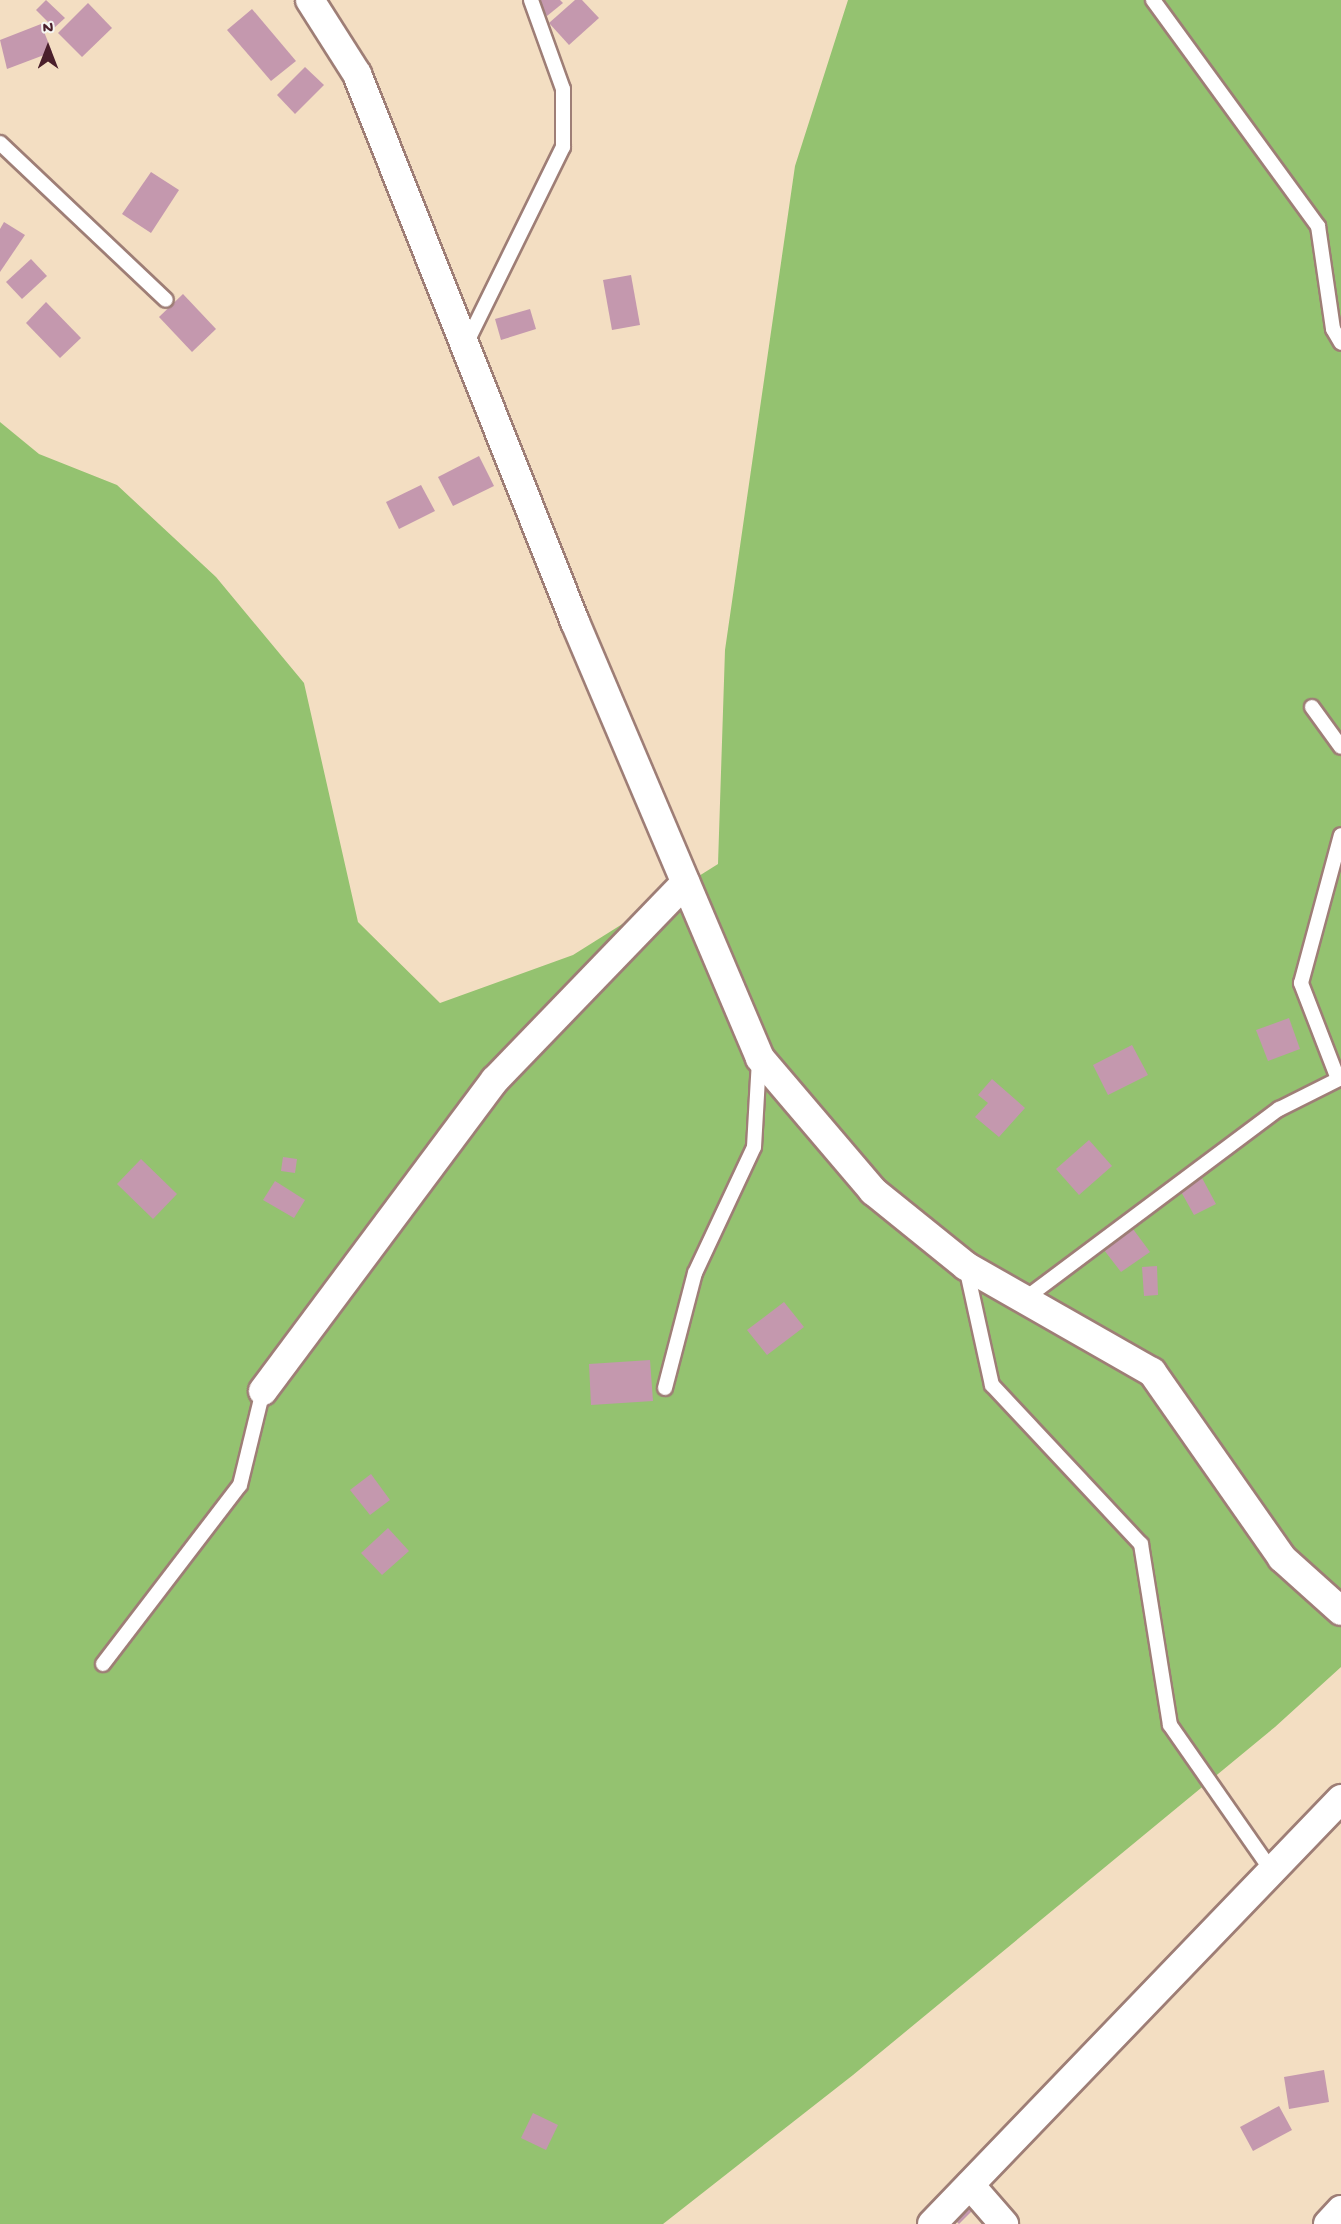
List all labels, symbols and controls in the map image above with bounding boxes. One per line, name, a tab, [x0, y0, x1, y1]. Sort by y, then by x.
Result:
north arrow	[18, 18, 78, 78]
text: N	[43, 20, 53, 39]

